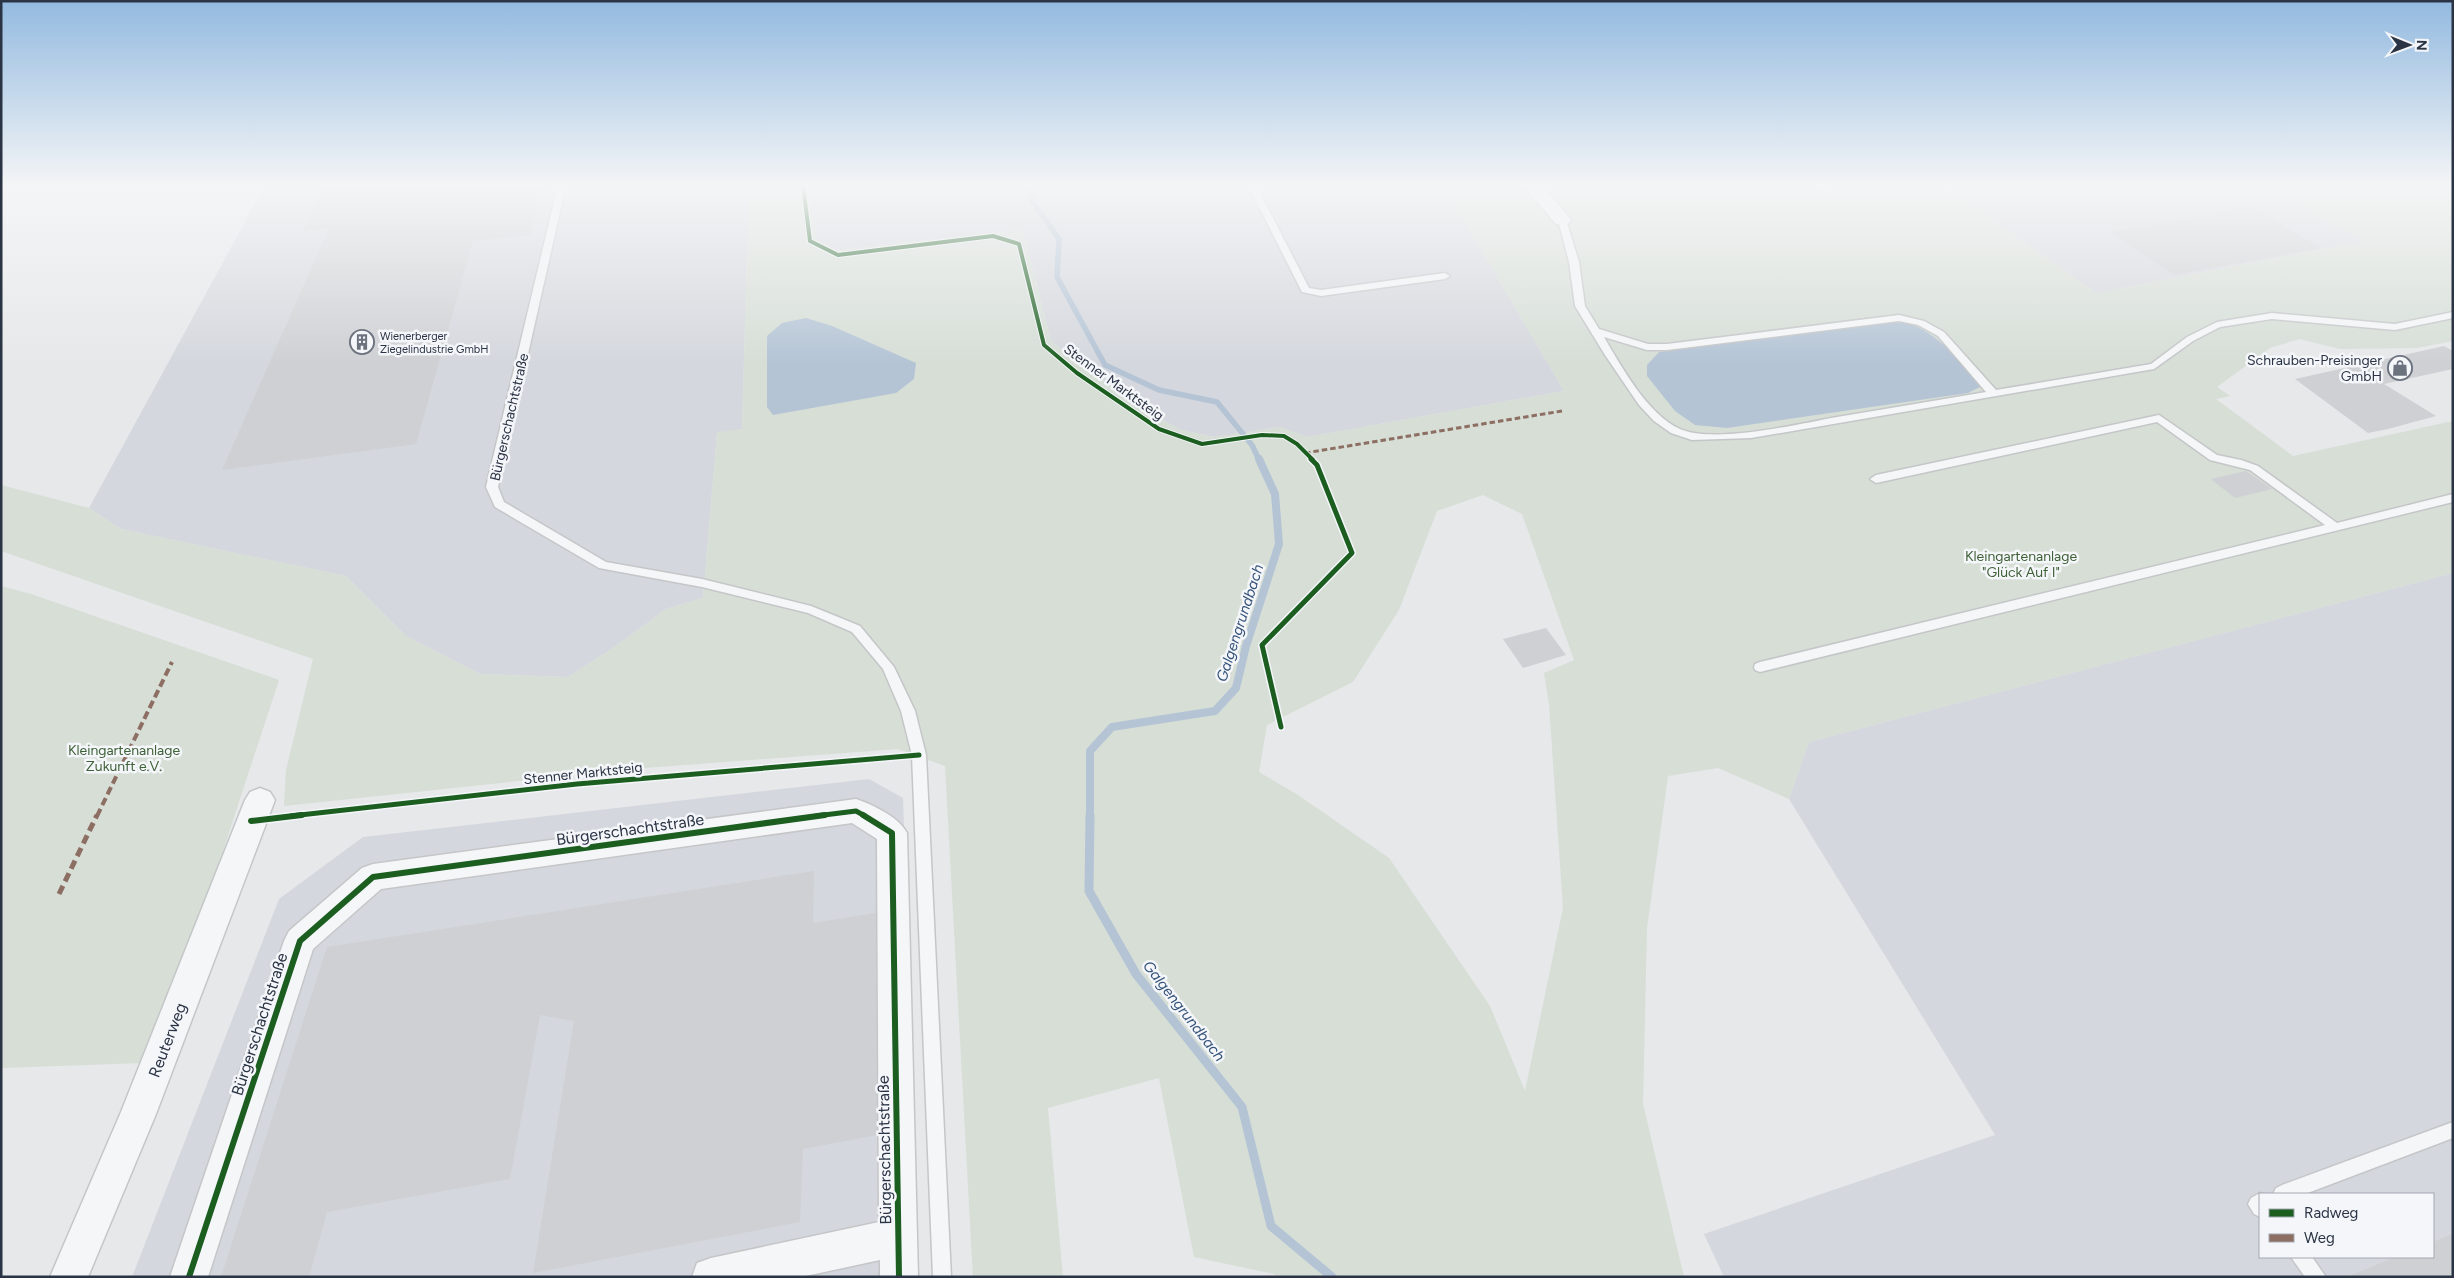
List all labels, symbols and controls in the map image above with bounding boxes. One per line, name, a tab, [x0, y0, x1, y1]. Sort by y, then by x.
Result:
north arrow	[2384, 20, 2434, 70]
text: N	[2413, 40, 2430, 51]
building icon: Wienerberger Ziegelindustrie GmbH	[349, 329, 375, 355]
place label: Wienerberger Ziegelindustrie GmbH	[380, 330, 488, 356]
street label: Stenner Marktsteig	[1060, 340, 1167, 424]
street label: Bürgerschachtstraße	[487, 351, 533, 483]
place label: Schrauben-Preisinger GmbH	[2247, 352, 2382, 385]
shop icon: Schrauben-Preisinger GmbH	[2387, 355, 2413, 381]
park label: Kleingartenanlage "Glück Auf I"	[1965, 548, 2077, 581]
water label: Galgengrundbach	[1213, 562, 1267, 684]
park label: Kleingartenanlage Zukunft e.V.	[68, 742, 180, 775]
street label: Stenner Marktsteig	[523, 759, 643, 788]
street label: Bürgerschachtstraße	[555, 810, 706, 849]
street label: Bürgerschachtstraße	[227, 950, 292, 1098]
water label: Galgengrundbach	[1139, 957, 1229, 1065]
street label: Reuterweg	[145, 1000, 190, 1080]
street label: Bürgerschachtstraße	[874, 1075, 895, 1225]
legend	[2259, 1193, 2434, 1258]
text: Radweg	[2304, 1204, 2358, 1222]
text: Weg	[2304, 1229, 2335, 1247]

